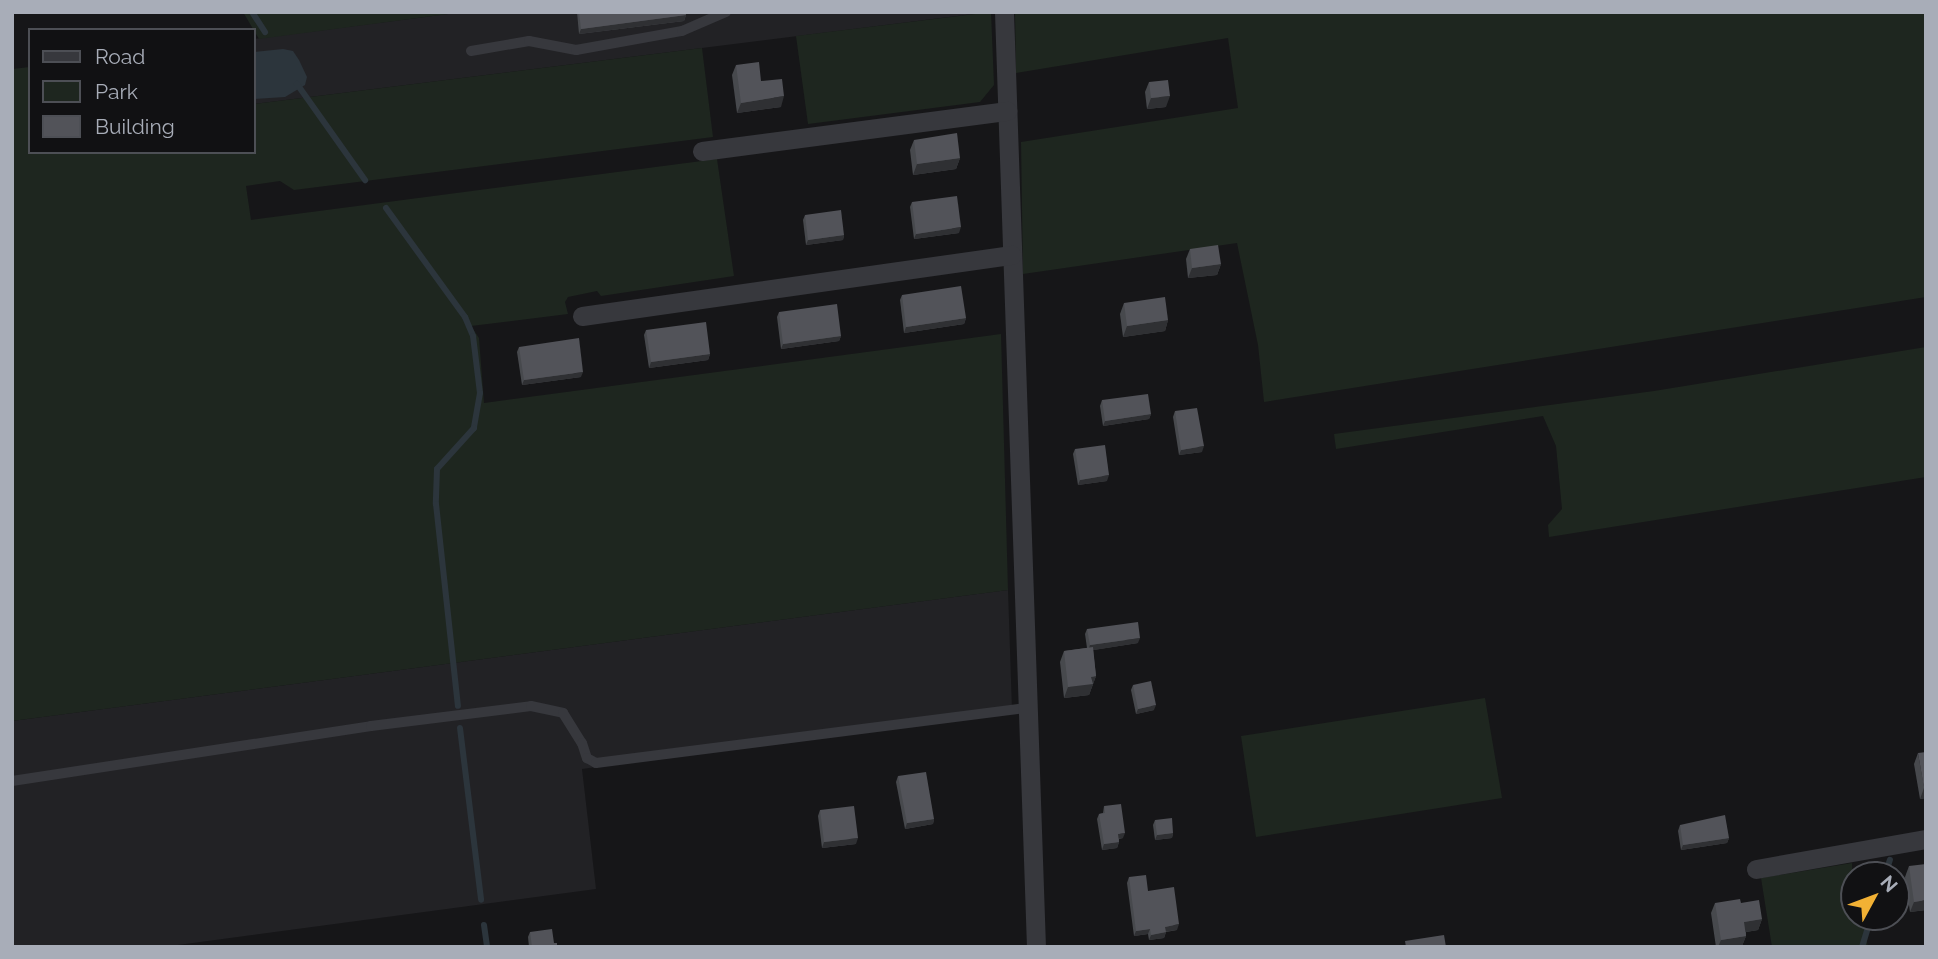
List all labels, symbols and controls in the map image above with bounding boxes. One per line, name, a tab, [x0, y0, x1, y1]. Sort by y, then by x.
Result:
legend	[28, 28, 256, 154]
text: Road	[95, 44, 145, 69]
text: Park	[95, 79, 138, 104]
text: Building	[95, 114, 175, 139]
north arrow	[1840, 861, 1910, 931]
text: N	[1876, 871, 1902, 896]

